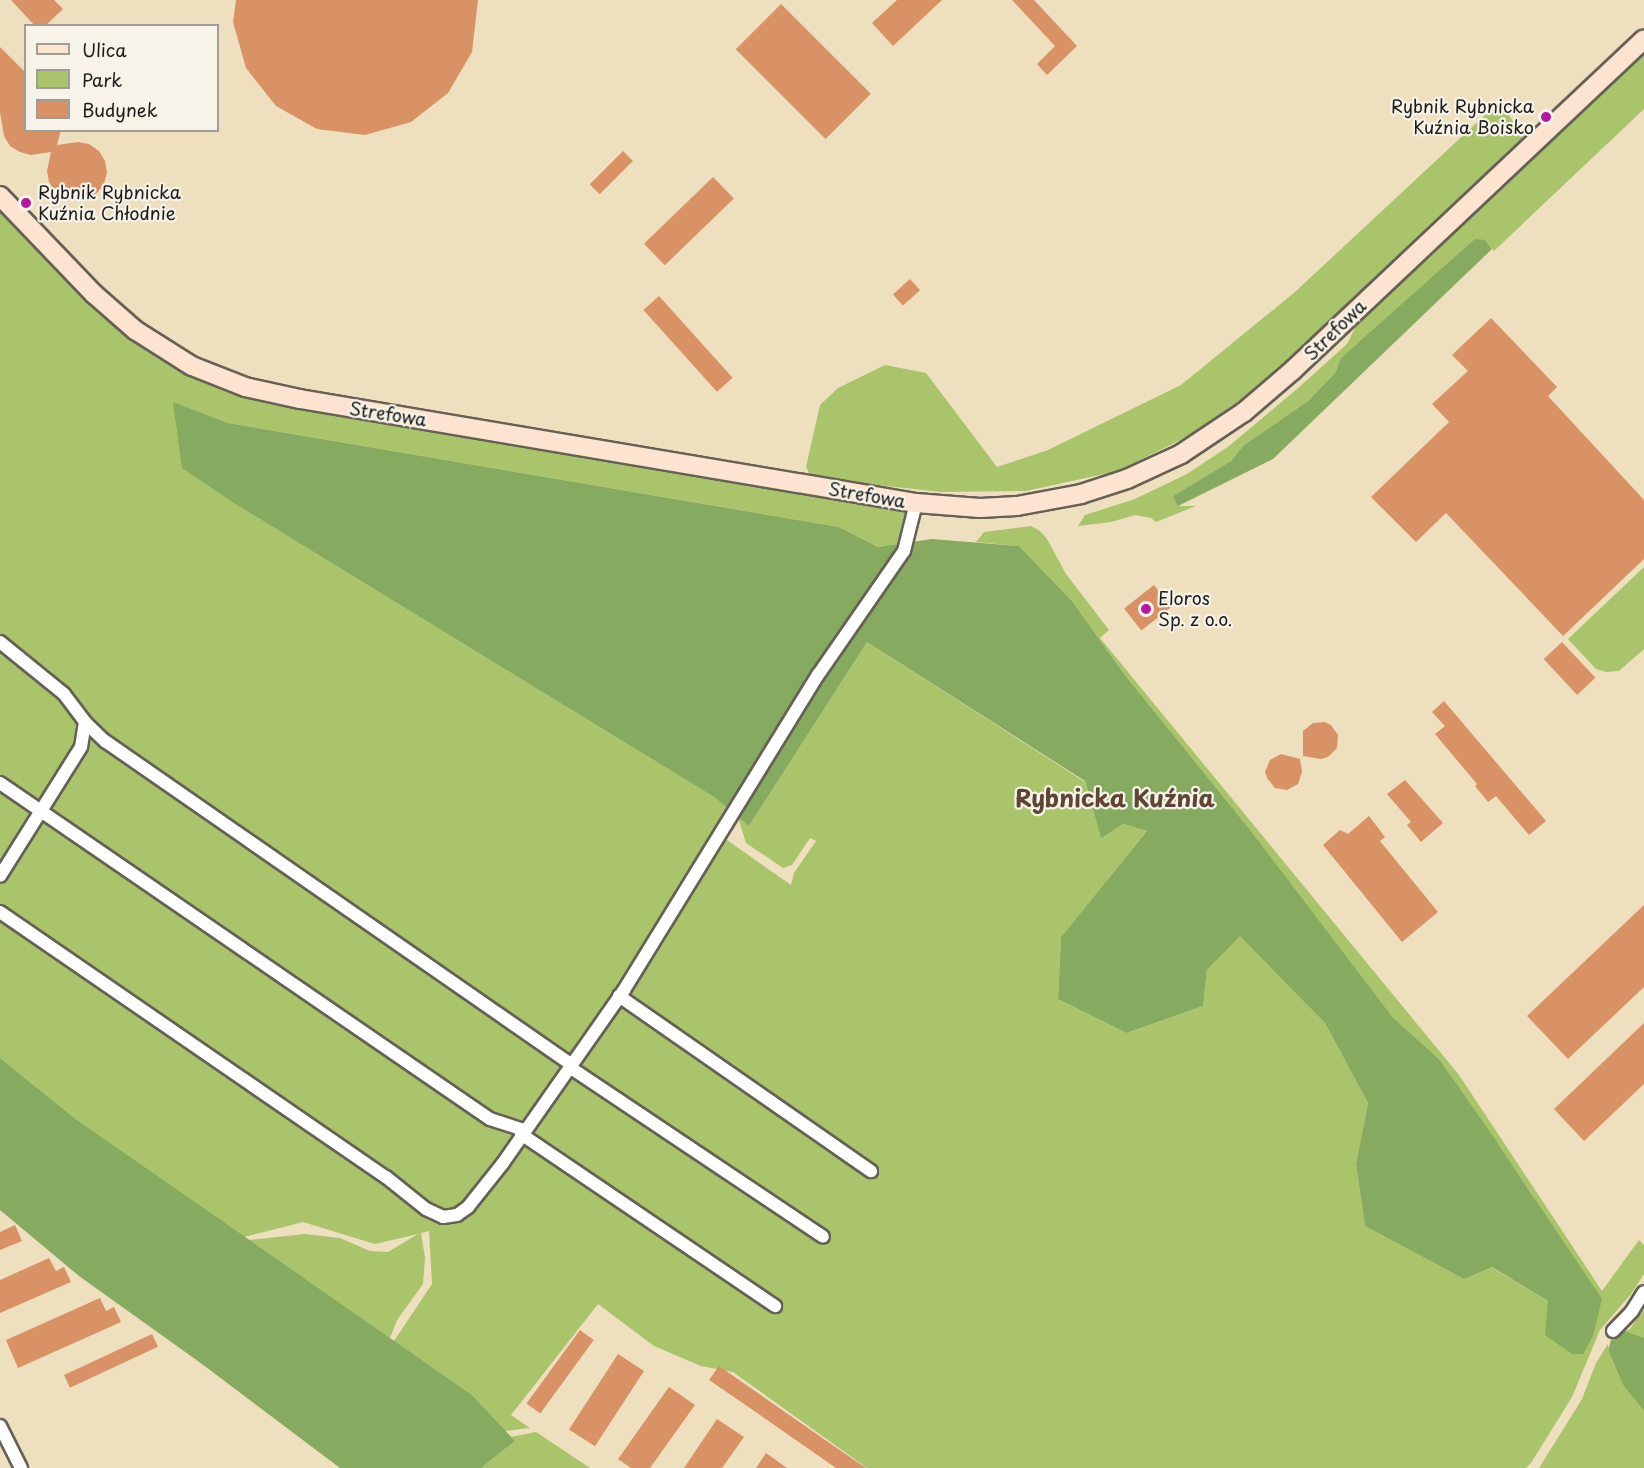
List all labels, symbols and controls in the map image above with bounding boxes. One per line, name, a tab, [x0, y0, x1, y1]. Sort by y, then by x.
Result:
legend	[24, 24, 219, 132]
text: Ulica	[82, 36, 127, 63]
text: Park	[82, 66, 122, 93]
text: Budynek	[82, 96, 158, 123]
place label: Rybnik Rybnicka Kuźnia Boisko	[1390, 96, 1534, 138]
marker: Rybnik Rybnicka Kuźnia Boisko	[1539, 110, 1553, 124]
place label: Rybnik Rybnicka Kuźnia Chłodnie	[38, 182, 182, 224]
marker: Rybnik Rybnicka Kuźnia Chłodnie	[19, 196, 33, 210]
street label: Strefowa	[1299, 295, 1371, 365]
street label: Strefowa	[348, 397, 428, 431]
street label: Strefowa	[827, 478, 907, 512]
place label: Eloros Sp. z o.o.	[1158, 588, 1232, 630]
marker: Eloros Sp. z o.o.	[1139, 602, 1153, 616]
district label: Rybnicka Kuźnia	[1015, 784, 1215, 812]

